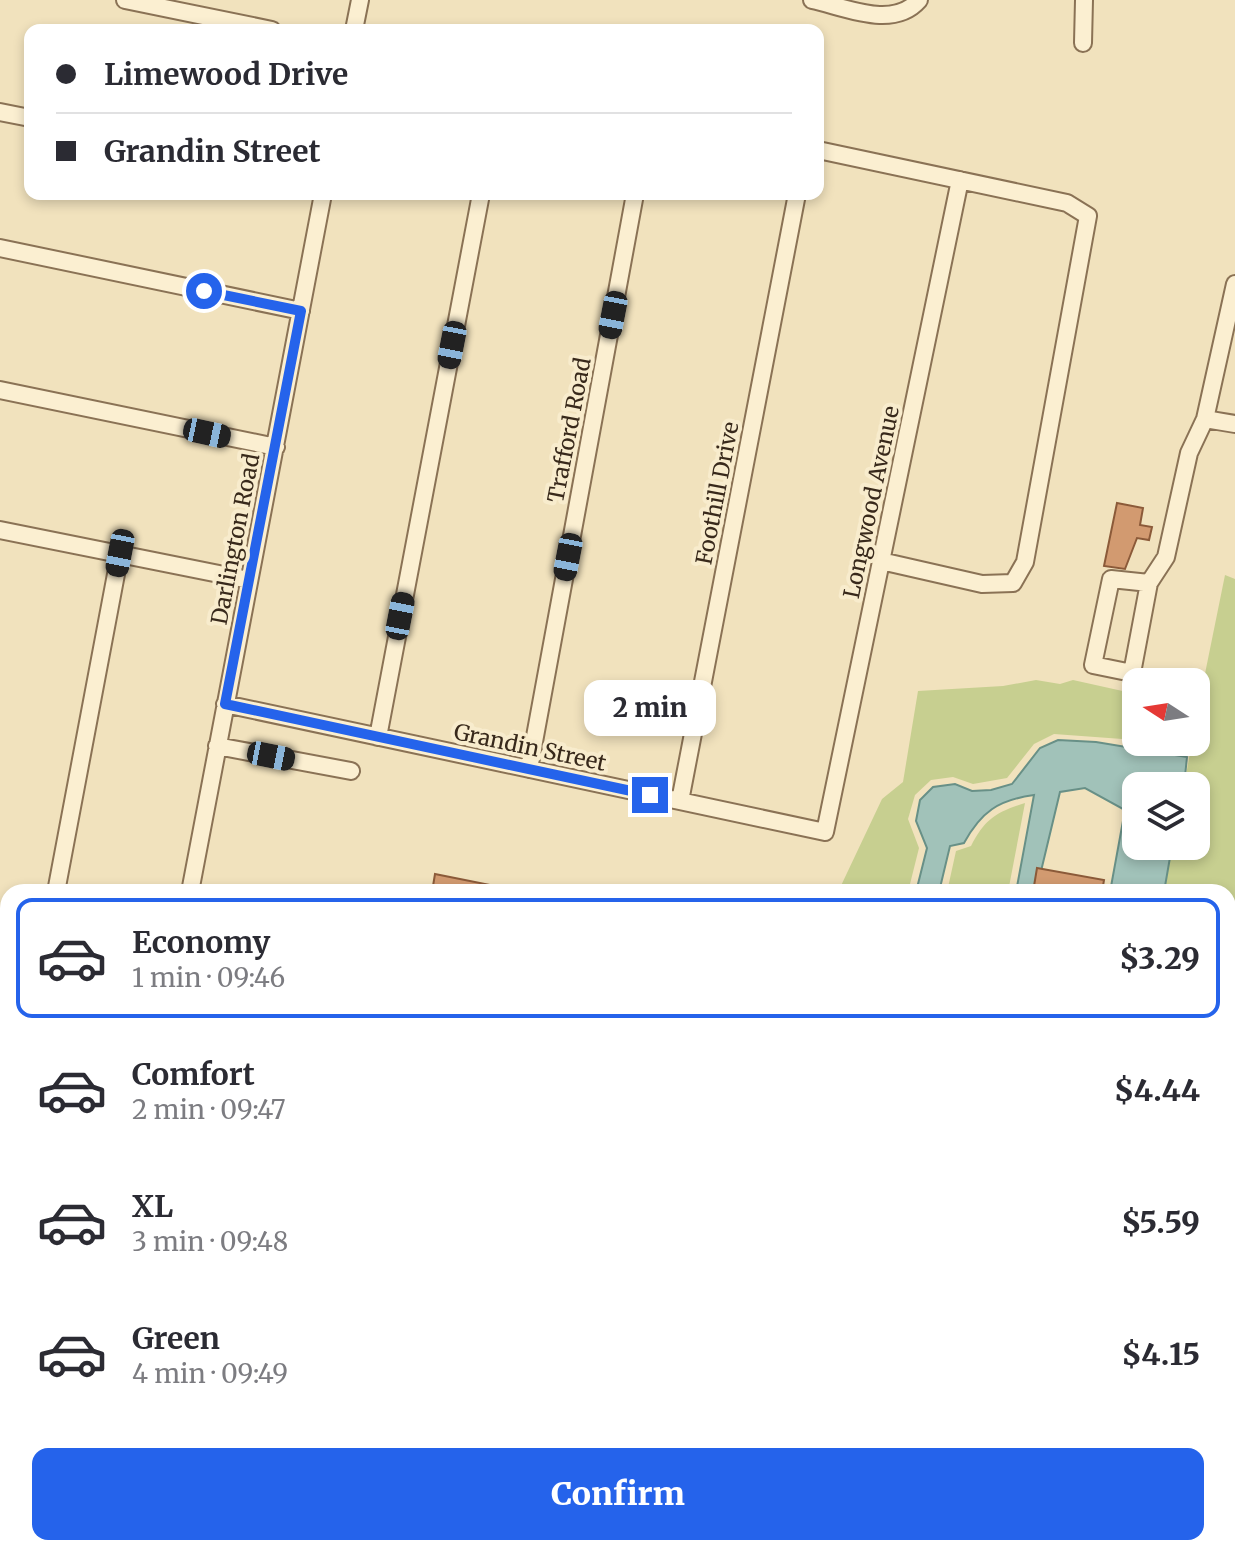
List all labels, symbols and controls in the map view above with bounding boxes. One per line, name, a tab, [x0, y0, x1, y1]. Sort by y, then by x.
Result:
text: Limewood Drive	[104, 55, 348, 93]
text: Grandin Street	[104, 132, 321, 170]
route start	[186, 273, 222, 309]
car	[597, 289, 629, 341]
car	[436, 319, 468, 371]
street label: Trafford Road	[541, 355, 597, 505]
street label: Longwood Avenue	[837, 403, 905, 601]
car	[181, 416, 233, 450]
street label: Foothill Drive	[689, 419, 745, 567]
street label: Darlington Road	[205, 451, 265, 627]
car	[104, 527, 136, 579]
car	[552, 531, 584, 583]
car	[384, 590, 416, 642]
north arrow	[1122, 668, 1210, 756]
map controls	[1122, 668, 1210, 860]
callout: 2 min	[584, 679, 716, 735]
text: 2 min	[613, 691, 687, 724]
street label: Grandin Street	[451, 717, 609, 777]
car	[245, 740, 297, 772]
button: layers	[1122, 772, 1210, 860]
route end	[632, 777, 668, 813]
icon: car	[36, 922, 108, 994]
text: Economy	[132, 923, 270, 961]
text: $3.29	[1119, 939, 1200, 977]
text: 1 min · 09:46	[132, 961, 285, 994]
icon: car	[36, 1054, 108, 1126]
text: Comfort	[132, 1055, 255, 1093]
text: $4.44	[1114, 1071, 1200, 1109]
text: 2 min · 09:47	[132, 1093, 286, 1126]
icon: car	[36, 1186, 108, 1258]
text: XL	[132, 1187, 173, 1225]
text: $5.59	[1121, 1203, 1200, 1241]
text: 3 min · 09:48	[132, 1225, 288, 1258]
icon: car	[36, 1318, 108, 1390]
text: Green	[132, 1319, 220, 1357]
text: $4.15	[1122, 1335, 1200, 1373]
text: 4 min · 09:49	[132, 1357, 288, 1390]
button: Confirm	[32, 1448, 1204, 1540]

